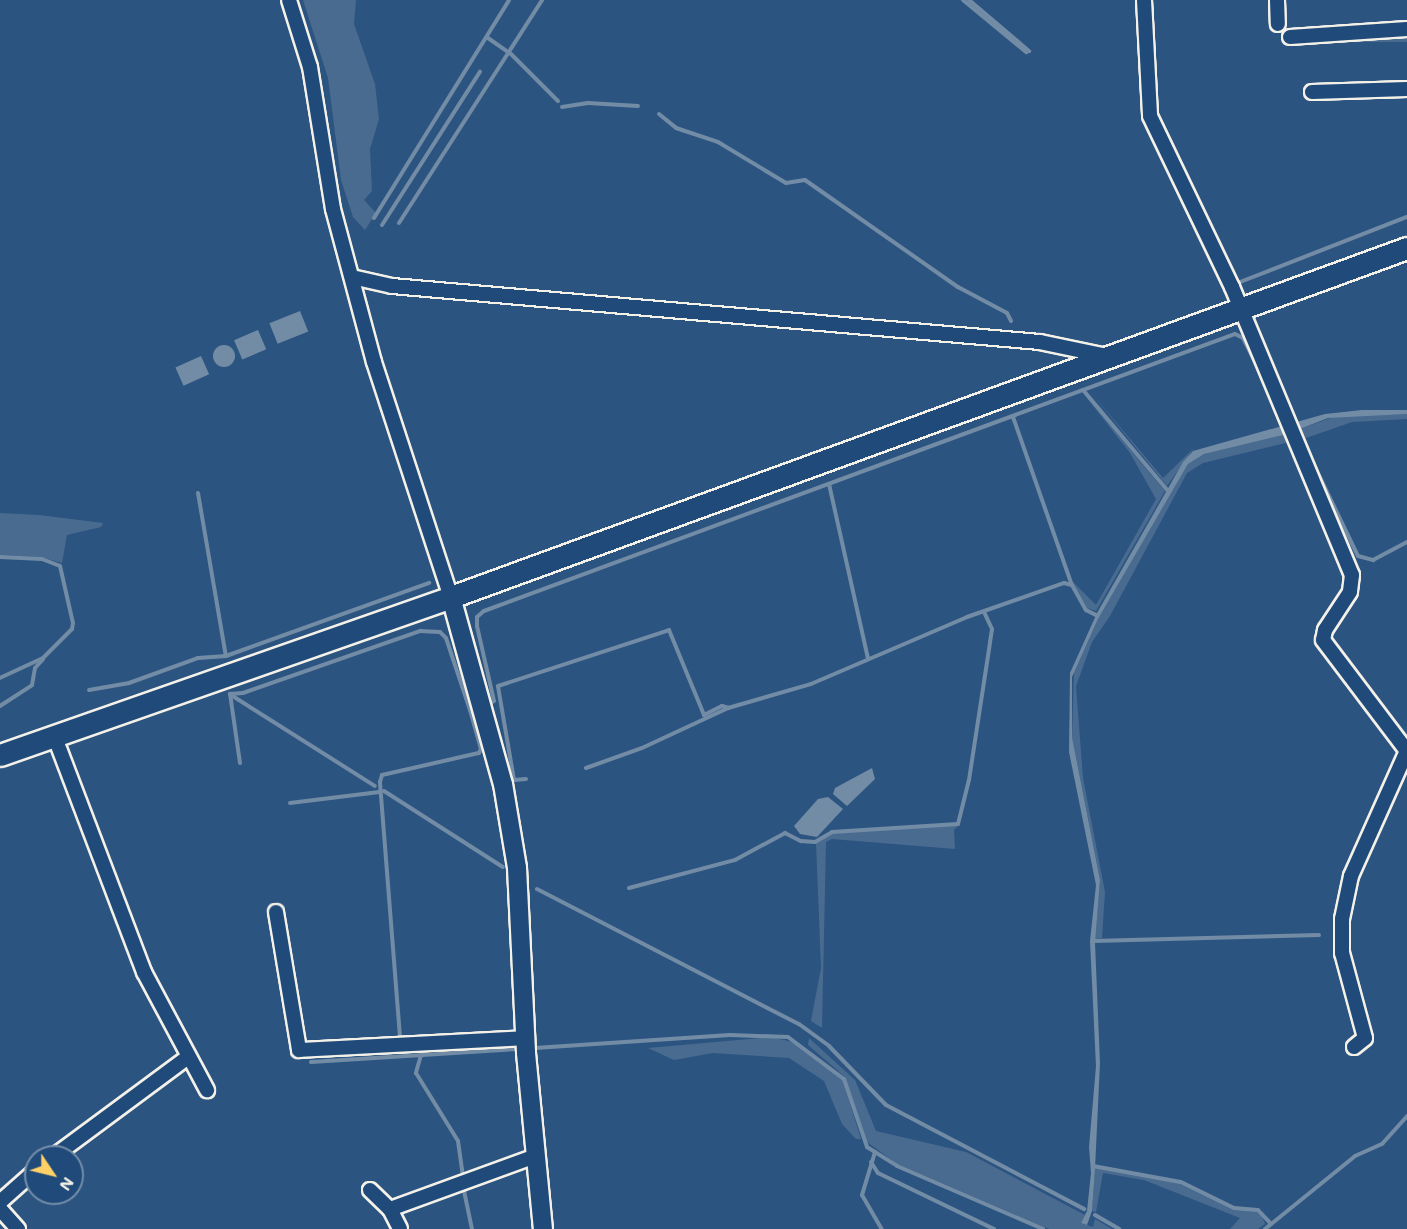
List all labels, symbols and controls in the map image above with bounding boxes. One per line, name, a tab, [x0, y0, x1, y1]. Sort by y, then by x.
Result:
north arrow	[24, 1145, 84, 1205]
text: N	[55, 1173, 80, 1195]

